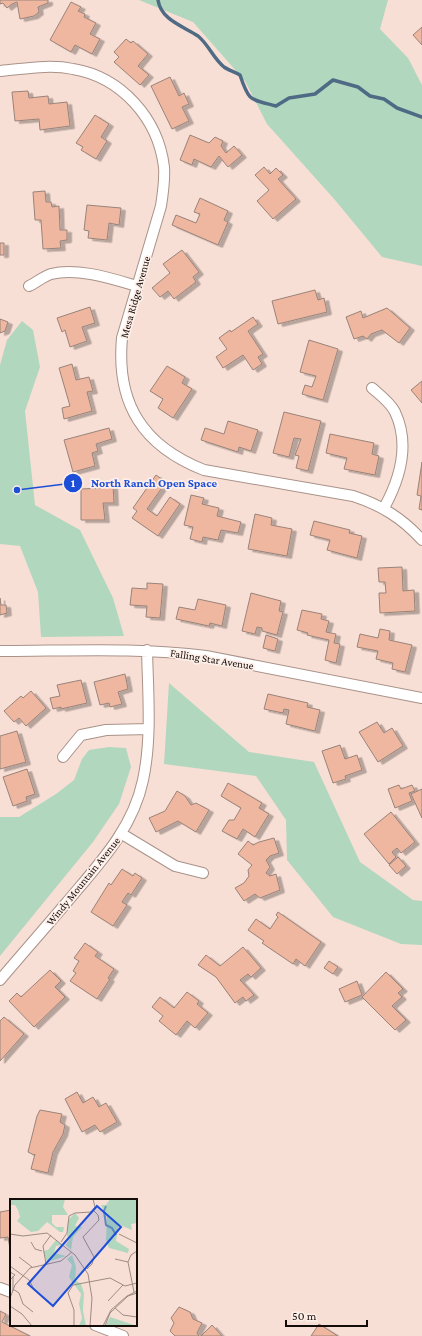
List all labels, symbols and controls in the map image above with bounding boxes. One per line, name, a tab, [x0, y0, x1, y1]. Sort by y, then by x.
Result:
street label: Mesa Ridge Avenue	[118, 254, 153, 340]
callout: North Ranch Open Space	[63, 471, 225, 495]
text: 1	[71, 476, 76, 490]
text: North Ranch Open Space	[91, 476, 217, 490]
street label: Falling Star Avenue	[169, 646, 255, 673]
street label: Windy Mountain Avenue	[44, 834, 123, 928]
inset map	[10, 1199, 137, 1326]
scale bar	[286, 1302, 367, 1328]
text: 50 m	[292, 1309, 317, 1323]

